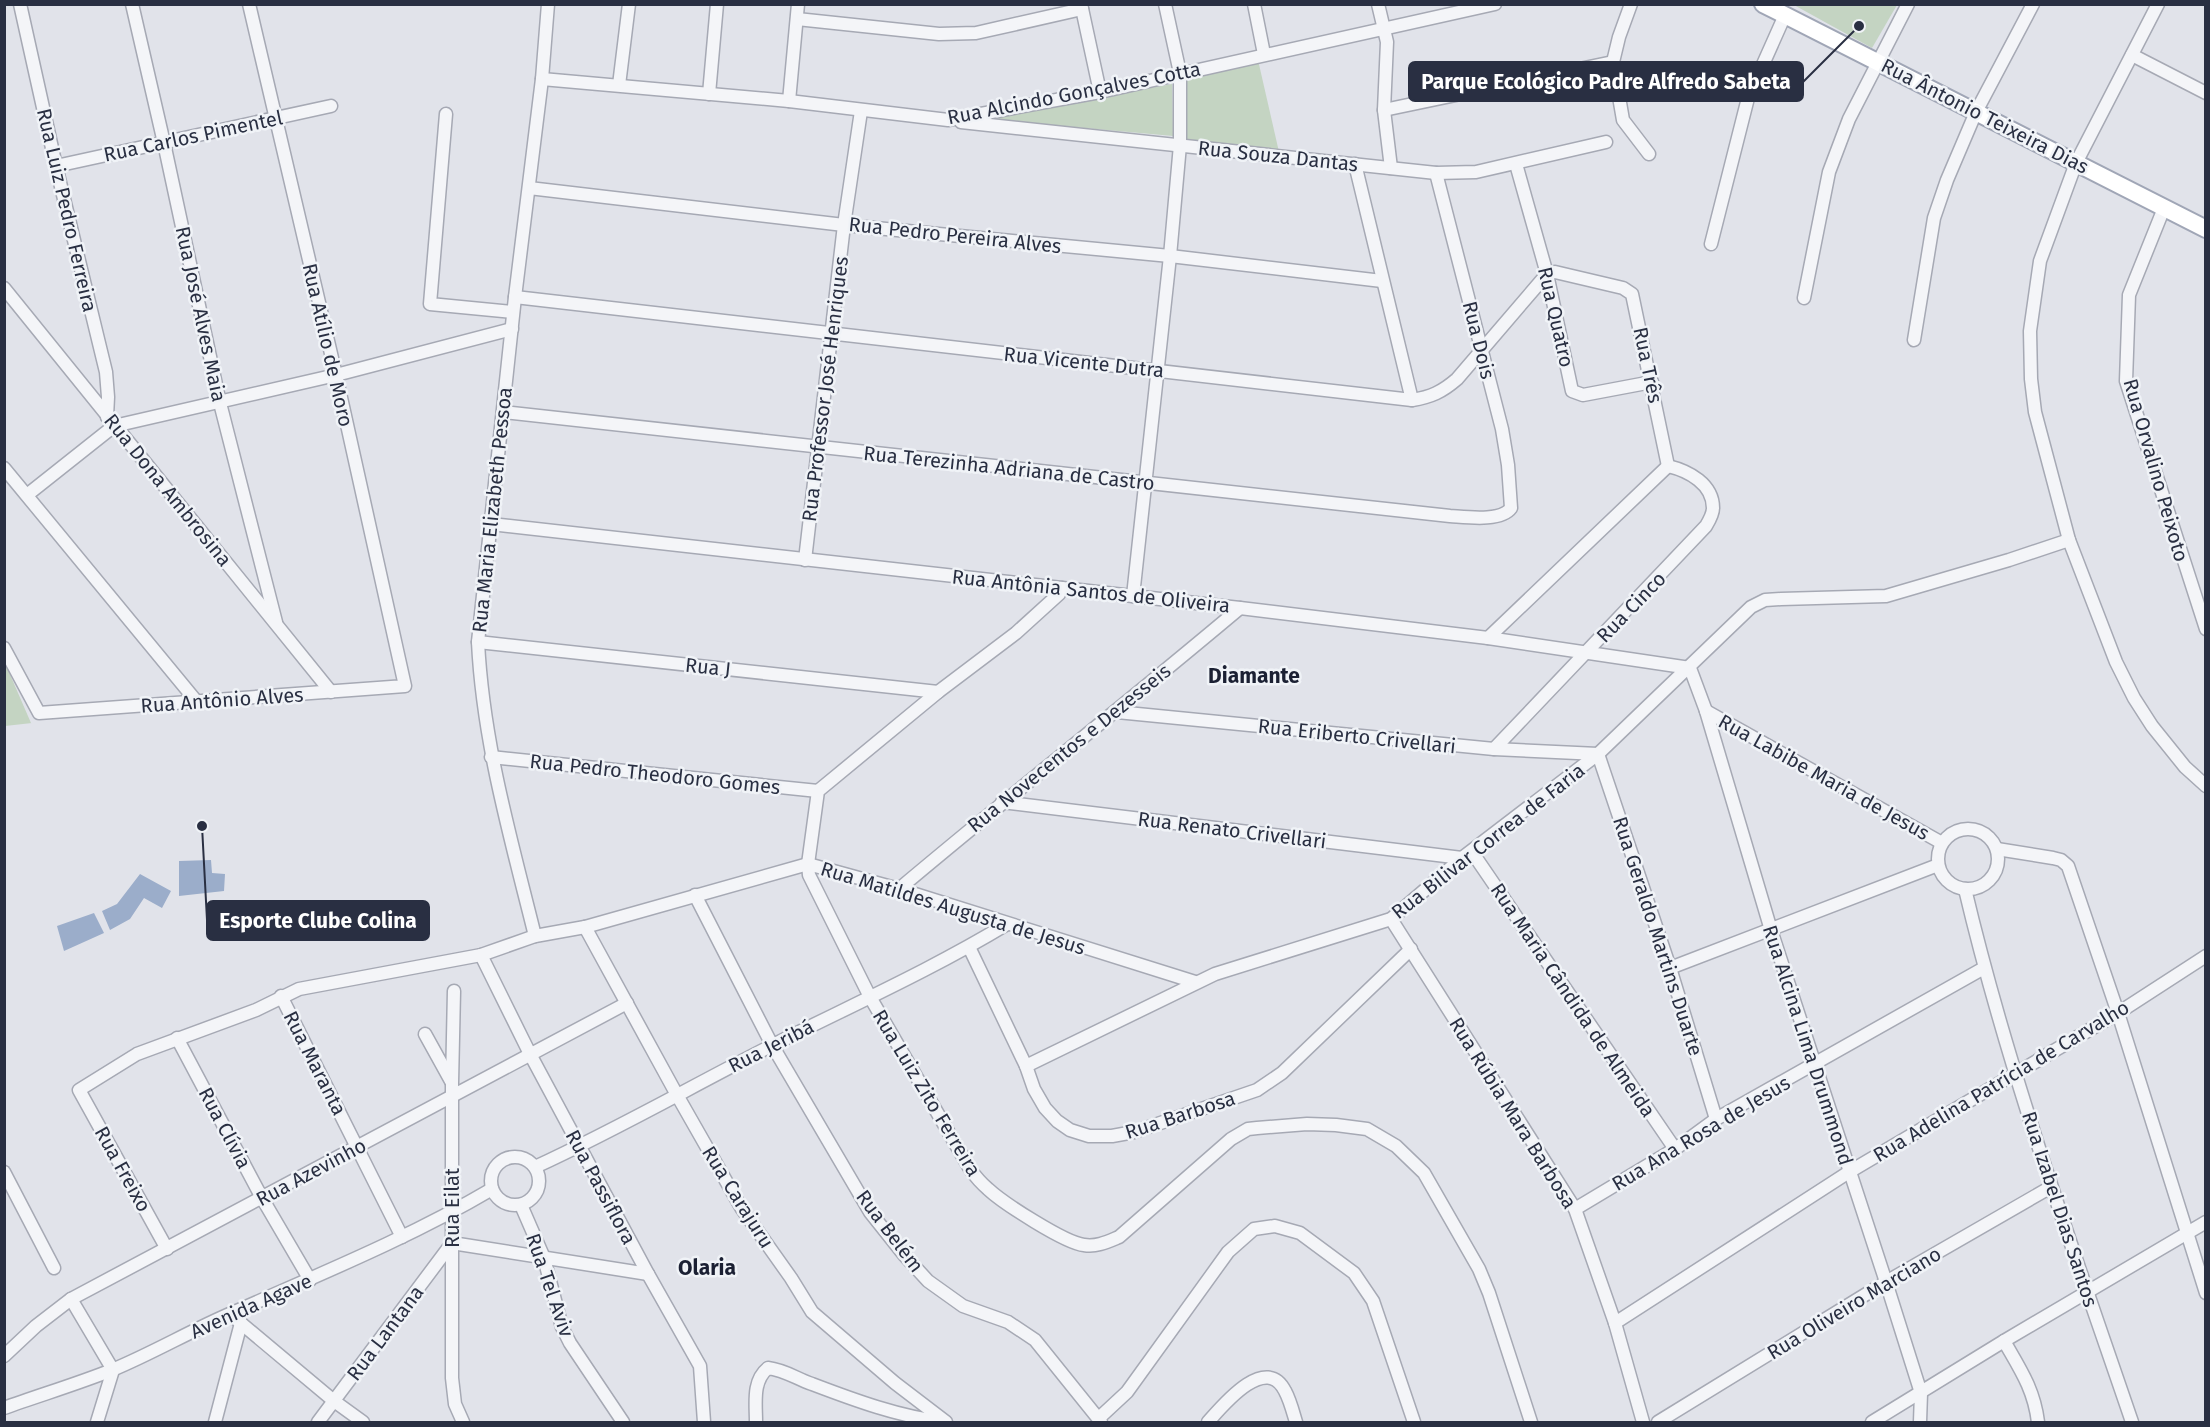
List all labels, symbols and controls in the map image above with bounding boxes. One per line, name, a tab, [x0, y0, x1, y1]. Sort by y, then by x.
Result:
street label: Rua Ântonio Teixeira Dias	[1877, 53, 2093, 179]
street label: Rua Alcindo Gonçalves Cotta	[945, 57, 1203, 130]
callout: Parque Ecológico Padre Alfredo Sabeta	[1409, 62, 1803, 101]
text: Parque Ecológico Padre Alfredo Sabeta	[1421, 69, 1791, 95]
street label: Rua Carlos Pimentel	[101, 105, 285, 167]
street label: Rua Luiz Pedro Ferreira	[32, 106, 102, 314]
street label: Rua Souza Dantas	[1197, 136, 1359, 176]
street label: Rua Pedro Pereira Alves	[847, 212, 1063, 258]
street label: Rua José Alves Maia	[171, 224, 231, 404]
street label: Rua Professor José Henriques	[797, 255, 853, 523]
street label: Rua Atílio de Moro	[298, 261, 358, 429]
street label: Rua Quatro	[1533, 264, 1579, 370]
street label: Rua Dois	[1458, 299, 1500, 381]
street label: Rua Três	[1628, 325, 1668, 405]
street label: Rua Vicente Dutra	[1003, 342, 1165, 382]
street label: Rua Orvalino Peixoto	[2118, 376, 2194, 564]
street label: Rua Maria Elizabeth Pessoa	[467, 386, 517, 634]
street label: Rua Dona Ambrosina	[99, 409, 237, 571]
street label: Rua Terezinha Adriana de Castro	[862, 441, 1156, 495]
street label: Rua Antônia Santos de Oliveira	[951, 564, 1231, 618]
street label: Rua Cinco	[1591, 567, 1671, 647]
street label: Rua J	[684, 653, 732, 681]
street label: Rua Novecentos e Dezesseis	[963, 659, 1175, 837]
district label: Diamante	[1208, 663, 1300, 689]
street label: Rua Antônio Alves	[140, 682, 304, 718]
street label: Rua Labibe Maria de Jesus	[1714, 709, 1934, 845]
street label: Rua Eriberto Crivellari	[1257, 714, 1457, 758]
street label: Rua Pedro Theodoro Gomes	[528, 749, 782, 799]
street label: Rua Bilivar Correa de Faria	[1387, 758, 1589, 924]
street label: Rua Renato Crivellari	[1136, 807, 1328, 853]
street label: Rua Geraldo Martins Duarte	[1608, 813, 1708, 1059]
street label: Rua Matildes Augusta de Jesus	[818, 856, 1088, 960]
street label: Rua Maria Cândida de Almeida	[1486, 878, 1660, 1122]
callout: Esporte Clube Colina	[207, 901, 429, 940]
text: Esporte Clube Colina	[219, 908, 417, 934]
street label: Rua Alcina Lima Drummond	[1758, 922, 1858, 1168]
street label: Rua Adelina Patrícia de Carvalho	[1869, 995, 2133, 1167]
street label: Rua Luiz Zito Ferreira	[868, 1005, 986, 1181]
street label: Rua Maranta	[278, 1007, 352, 1119]
street label: Rua Rúbia Mara Barbosa	[1444, 1013, 1582, 1213]
street label: Rua Jeribá	[724, 1014, 818, 1078]
street label: Rua Ana Rosa de Jesus	[1608, 1070, 1794, 1196]
street label: Rua Clívia	[194, 1083, 256, 1173]
street label: Rua Barbosa	[1122, 1086, 1238, 1144]
street label: Rua Izabel Dias Santos	[2017, 1108, 2103, 1310]
street label: Rua Freixo	[90, 1122, 156, 1216]
street label: Rua Passiflora	[561, 1125, 641, 1249]
street label: Rua Azevinho	[252, 1133, 370, 1211]
street label: Rua Carajuru	[697, 1141, 779, 1253]
street label: Rua Eilat	[440, 1167, 464, 1248]
street label: Rua Belém	[851, 1185, 929, 1277]
street label: Rua Tel Aviv	[521, 1230, 579, 1340]
street label: Rua Oliveiro Marciano	[1763, 1242, 1945, 1364]
district label: Olaria	[678, 1255, 736, 1281]
street label: Avenida Agave	[187, 1269, 315, 1343]
street label: Rua Lantana	[341, 1281, 429, 1385]

